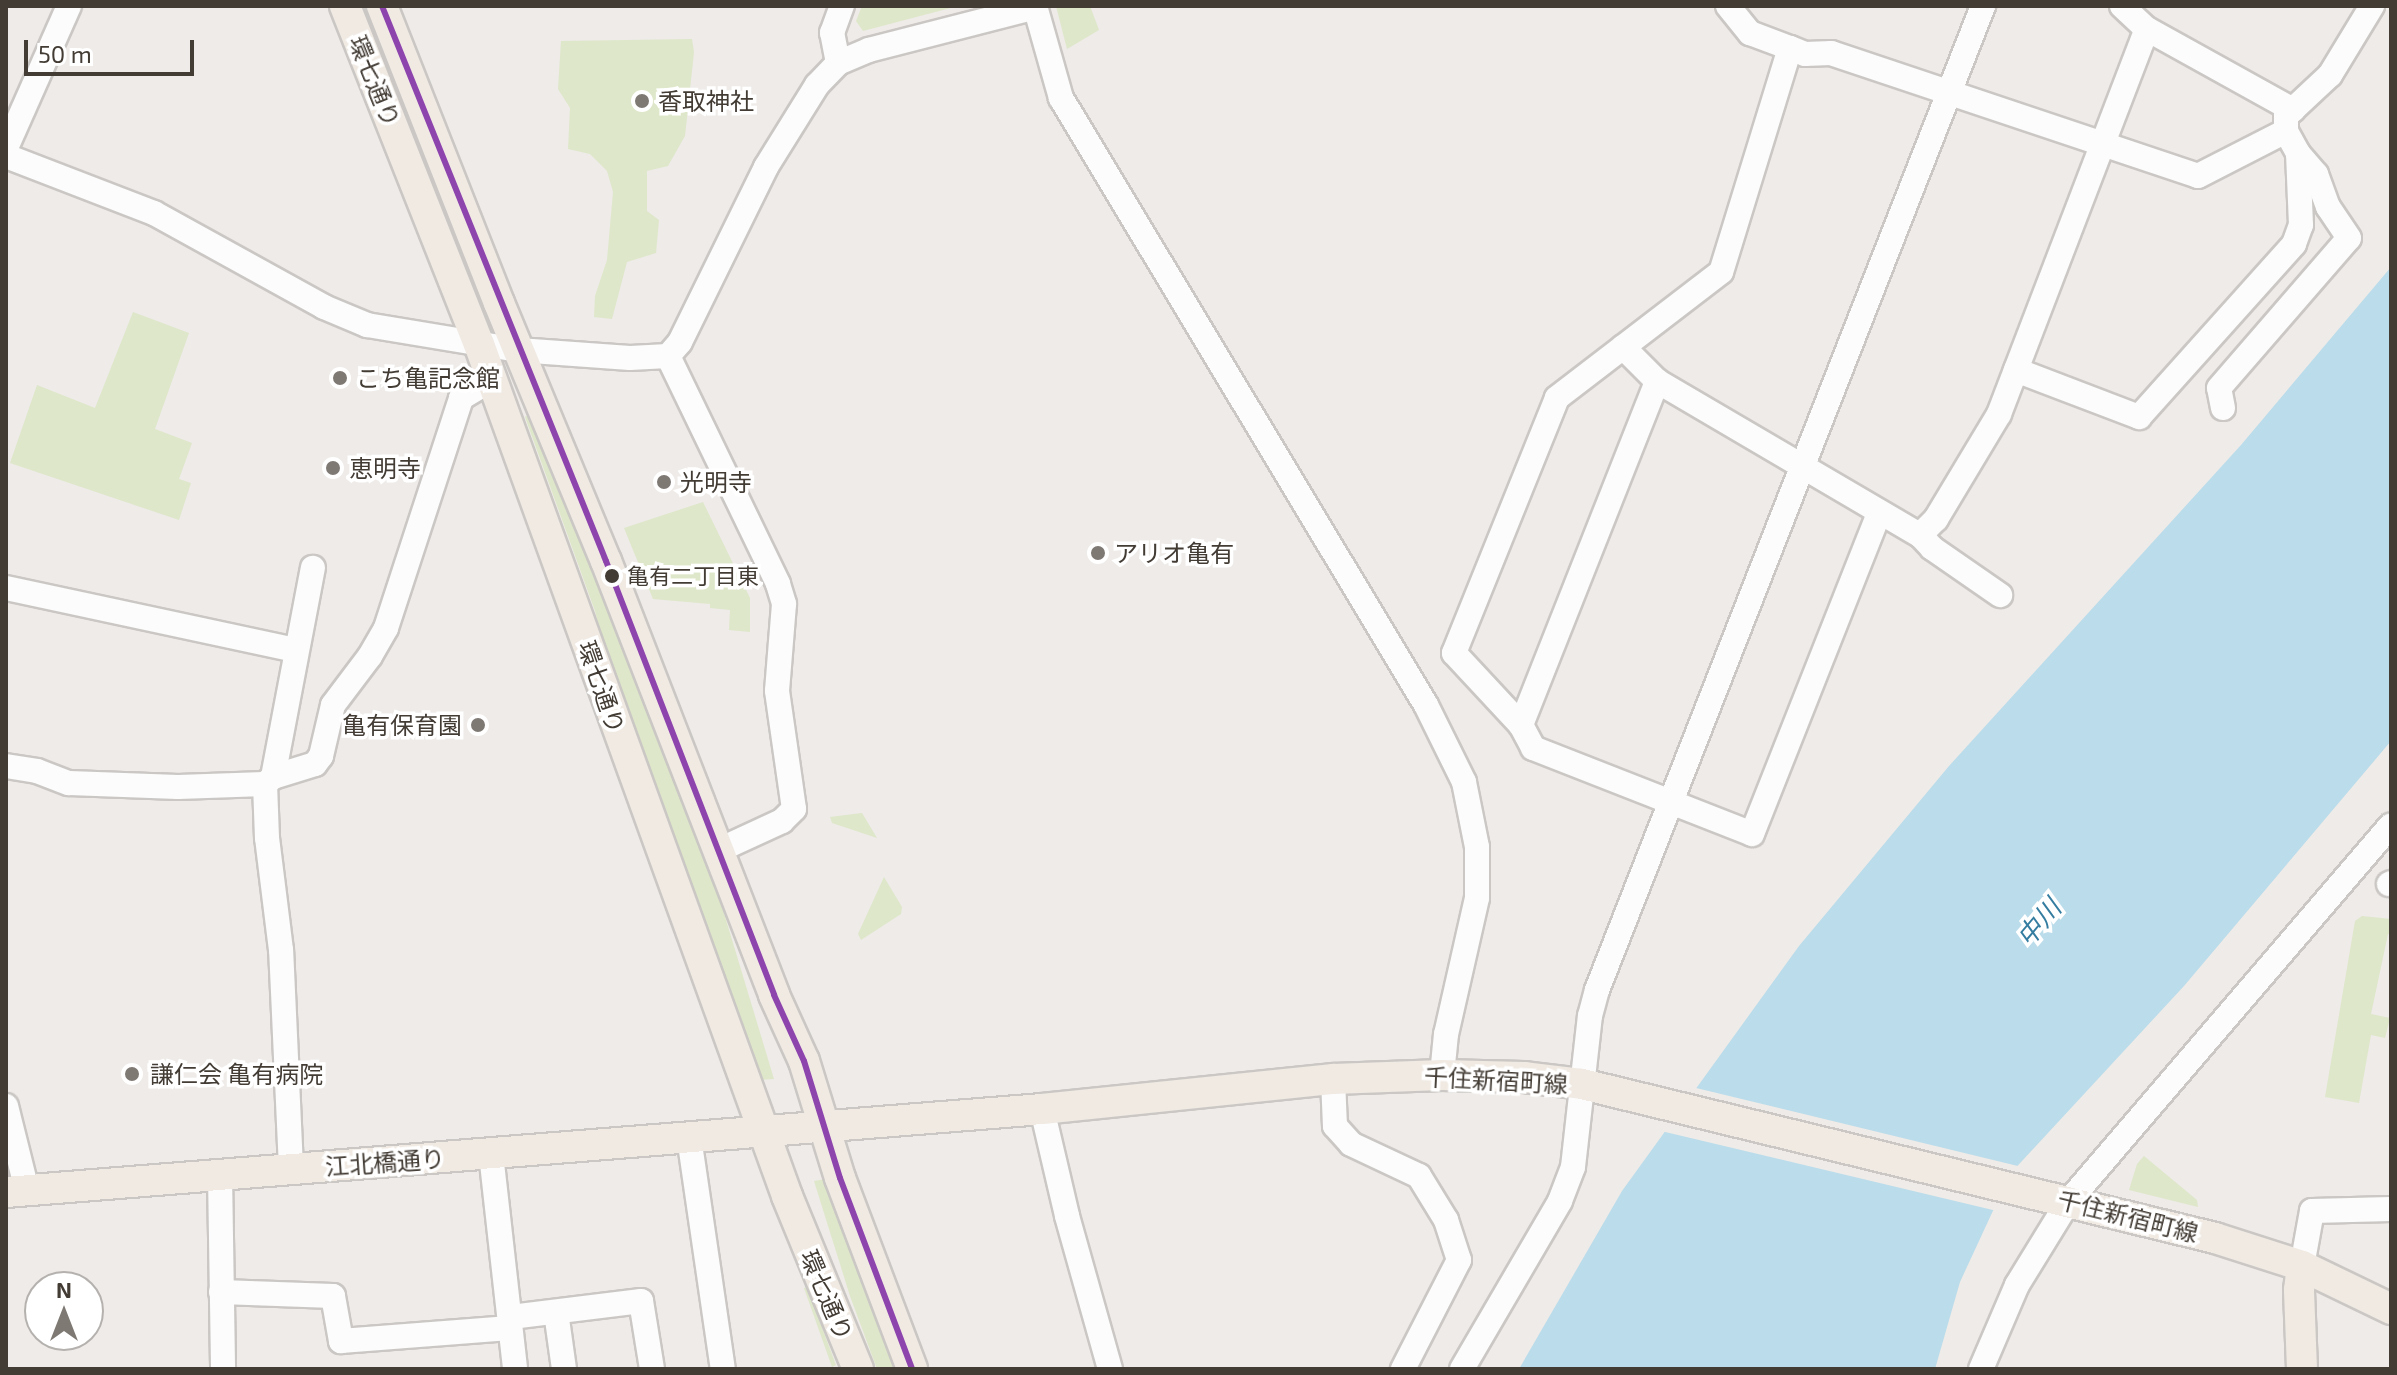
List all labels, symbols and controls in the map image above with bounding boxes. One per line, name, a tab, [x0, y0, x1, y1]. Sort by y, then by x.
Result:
scale bar	[28, 24, 198, 74]
street label: 環七通り	[344, 31, 406, 131]
text: 50 m	[38, 39, 92, 68]
place label: 香取神社	[658, 87, 754, 115]
marker: 香取神社	[633, 92, 651, 110]
place label: こち亀記念館	[356, 364, 500, 392]
marker: こち亀記念館	[331, 369, 349, 387]
place label: 恵明寺	[349, 454, 421, 482]
marker: 恵明寺	[324, 459, 342, 477]
place label: 光明寺	[680, 468, 752, 496]
marker: 光明寺	[655, 473, 673, 491]
place label: アリオ亀有	[1114, 539, 1234, 567]
marker: アリオ亀有	[1089, 544, 1107, 562]
place label: 亀有二丁目東	[627, 563, 759, 589]
marker: 亀有二丁目東	[604, 568, 620, 584]
street label: 環七通り	[573, 637, 631, 737]
place label: 亀有保育園	[342, 711, 462, 739]
marker: 亀有保育園	[469, 716, 487, 734]
water label: 中川	[2009, 892, 2067, 952]
place label: 謙仁会 亀有病院	[150, 1060, 323, 1088]
street label: 千住新宿町線	[1423, 1062, 1569, 1098]
marker: 謙仁会 亀有病院	[121, 1063, 143, 1085]
street label: 江北橋通り	[324, 1143, 446, 1181]
street label: 千住新宿町線	[2055, 1185, 2201, 1247]
street label: 環七通り	[795, 1245, 859, 1345]
north arrow	[24, 1271, 104, 1351]
text: N	[56, 1276, 72, 1302]

